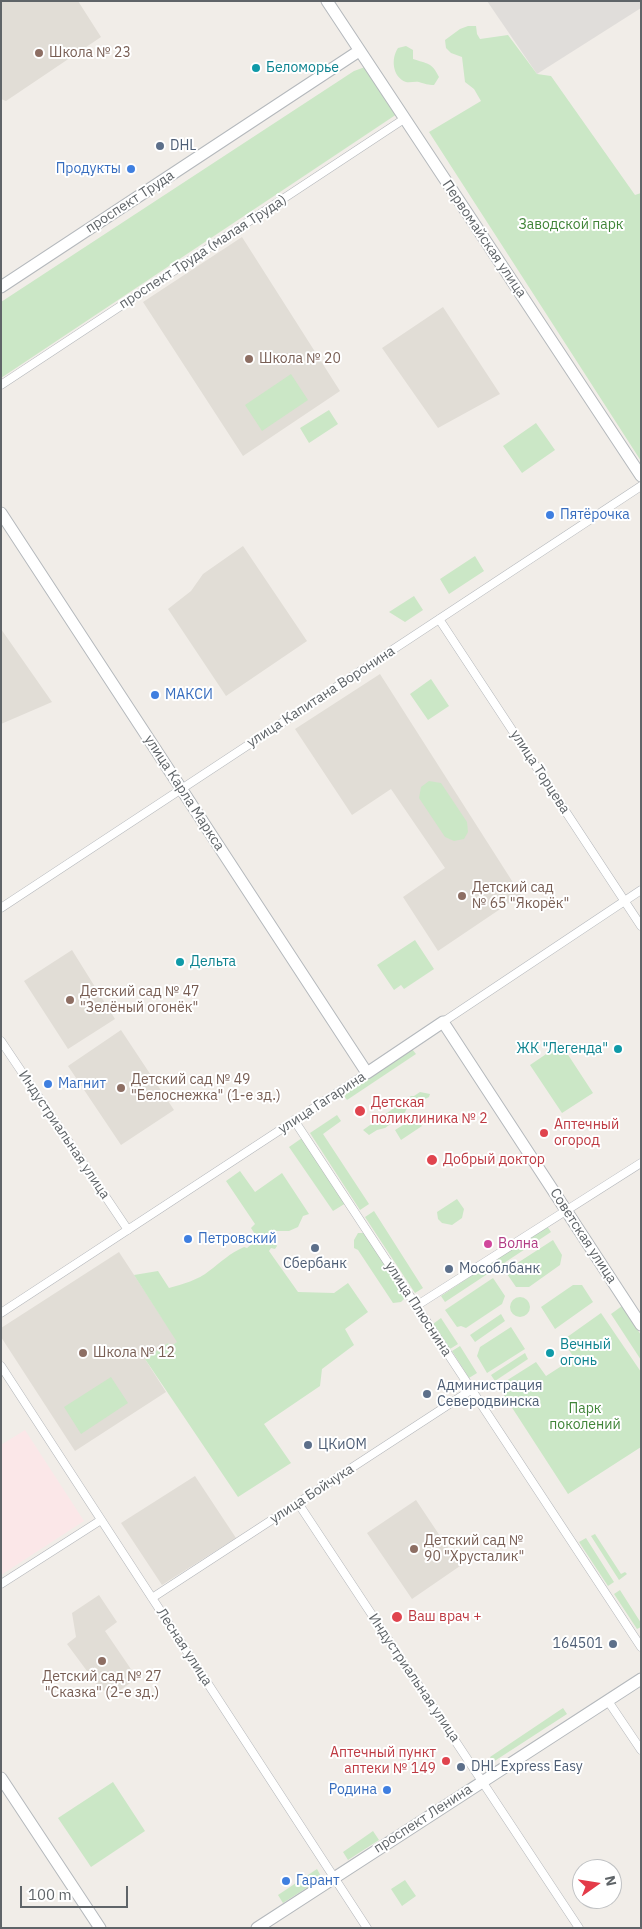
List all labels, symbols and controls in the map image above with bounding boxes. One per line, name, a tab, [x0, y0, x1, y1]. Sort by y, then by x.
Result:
place label: Школа № 23	[49, 45, 131, 61]
marker: Школа № 23	[33, 47, 45, 59]
place label: Беломорье	[266, 60, 339, 76]
marker: Беломорье	[250, 62, 262, 74]
place label: DHL	[170, 138, 196, 154]
marker: DHL	[154, 140, 166, 152]
place label: Продукты	[56, 161, 121, 177]
marker: Продукты	[125, 163, 137, 175]
street label: проспект Труда	[83, 167, 177, 237]
street label: Первомайская улица	[438, 177, 530, 301]
street label: проспект Труда (малая Труда)	[116, 191, 290, 313]
park label: Заводской парк	[519, 217, 623, 233]
place label: Школа № 20	[259, 351, 341, 367]
marker: Школа № 20	[243, 353, 255, 365]
place label: Пятёрочка	[560, 507, 630, 523]
marker: Пятёрочка	[544, 509, 556, 521]
street label: улица Капитана Воронина	[244, 643, 398, 751]
place label: МАКСИ	[165, 687, 213, 703]
marker: МАКСИ	[149, 689, 161, 701]
street label: улица Торцева	[507, 727, 573, 817]
street label: улица Карла Маркса	[140, 732, 228, 854]
place label: Детский сад № 65 "Якорёк"	[472, 880, 569, 912]
marker: Детский сад № 65 "Якорёк"	[456, 890, 468, 902]
place label: Дельта	[190, 954, 236, 970]
marker: Дельта	[174, 956, 186, 968]
place label: Детский сад № 47 "Зелёный огонёк"	[80, 984, 200, 1016]
marker: Детский сад № 47 "Зелёный огонёк"	[64, 994, 76, 1006]
place label: ЖК "Легенда"	[516, 1041, 608, 1057]
marker: ЖК "Легенда"	[612, 1043, 624, 1055]
street label: Индустриальная улица	[15, 1068, 113, 1202]
street label: улица Гагарина	[275, 1069, 369, 1137]
place label: Детский сад № 49 "Белоснежка" (1-е зд.)	[131, 1072, 281, 1104]
place label: Магнит	[58, 1076, 106, 1092]
marker: Магнит	[42, 1078, 54, 1090]
marker: Детский сад № 49 "Белоснежка" (1-е зд.)	[115, 1082, 127, 1094]
place label: Детская поликлиника № 2	[371, 1095, 488, 1128]
marker: Детская поликлиника № 2	[353, 1104, 367, 1118]
place label: Аптечный огород	[554, 1117, 619, 1150]
marker: Аптечный огород	[538, 1127, 550, 1139]
place label: Добрый доктор	[443, 1152, 545, 1168]
marker: Добрый доктор	[425, 1153, 439, 1167]
street label: Советская улица	[546, 1185, 620, 1287]
place label: Петровский	[198, 1231, 277, 1247]
marker: Петровский	[182, 1233, 194, 1245]
place label: Волна	[498, 1236, 539, 1252]
marker: Волна	[482, 1238, 494, 1250]
marker: Сбербанк	[309, 1242, 321, 1254]
place label: Сбербанк	[283, 1256, 347, 1272]
street label: улица Плюснина	[381, 1258, 455, 1360]
place label: Мособлбанк	[459, 1261, 540, 1277]
marker: Мособлбанк	[443, 1263, 455, 1275]
place label: Вечный огонь	[560, 1337, 611, 1370]
place label: Школа № 12	[93, 1345, 175, 1361]
marker: Школа № 12	[77, 1347, 89, 1359]
marker: Вечный огонь	[544, 1347, 556, 1359]
place label: Администрация Северодвинска	[437, 1378, 542, 1410]
marker: Администрация Северодвинска	[421, 1388, 433, 1400]
park label: Парк поколений	[549, 1401, 621, 1434]
place label: ЦКиОМ	[318, 1437, 367, 1453]
marker: ЦКиОМ	[302, 1439, 314, 1451]
street label: улица Бойчука	[267, 1461, 357, 1527]
place label: Детский сад № 90 "Хрусталик"	[424, 1533, 524, 1565]
marker: Детский сад № 90 "Хрусталик"	[408, 1543, 420, 1555]
street label: Лесная улица	[153, 1605, 215, 1689]
place label: Ваш врач +	[408, 1609, 482, 1625]
marker: Ваш врач +	[390, 1610, 404, 1624]
street label: Индустриальная улица	[365, 1611, 463, 1745]
place label: 164501	[553, 1636, 603, 1652]
marker: 164501	[607, 1638, 619, 1650]
marker: Детский сад № 27 "Сказка" (2-е зд.)	[96, 1655, 108, 1667]
place label: Детский сад № 27 "Сказка" (2-е зд.)	[42, 1669, 162, 1701]
place label: Аптечный пункт аптеки № 149	[330, 1745, 436, 1778]
marker: Аптечный пункт аптеки № 149	[440, 1755, 452, 1767]
place label: DHL Express Easy	[471, 1759, 583, 1775]
marker: DHL Express Easy	[455, 1761, 467, 1773]
street label: проспект Ленина	[371, 1781, 475, 1857]
place label: Родина	[329, 1782, 377, 1798]
marker: Родина	[381, 1784, 393, 1796]
north arrow	[572, 1859, 622, 1909]
place label: Гарант	[296, 1873, 340, 1889]
text: N	[601, 1874, 621, 1888]
marker: Гарант	[280, 1875, 292, 1887]
scale bar	[22, 1876, 130, 1908]
text: 100 m	[28, 1885, 72, 1904]

